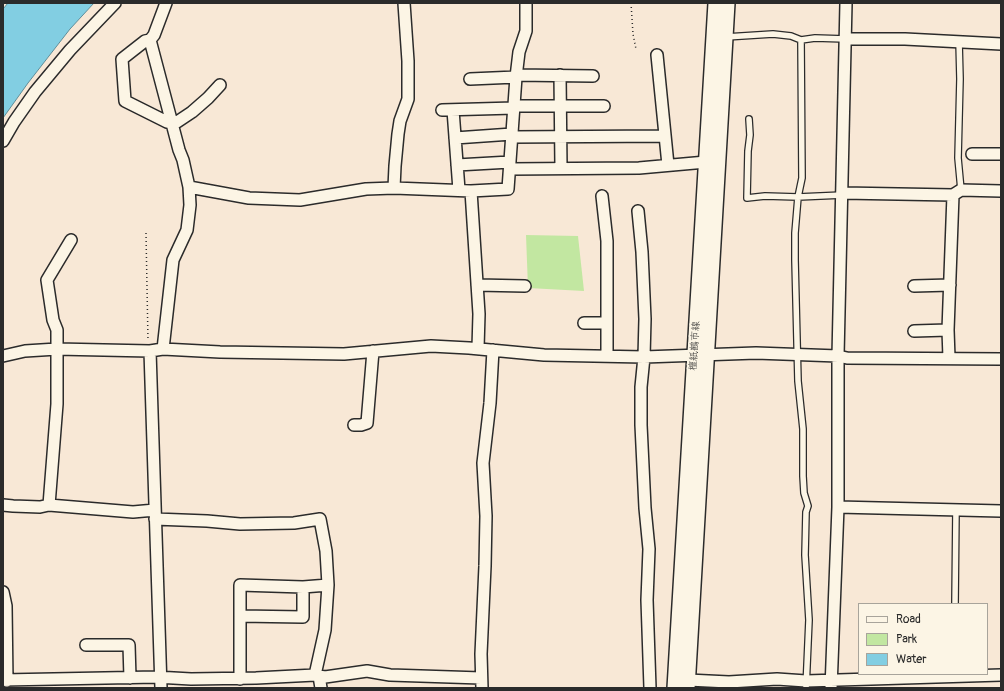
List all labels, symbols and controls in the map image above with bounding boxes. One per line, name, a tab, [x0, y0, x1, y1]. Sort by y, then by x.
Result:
street label: 檀紙鶴市線	[687, 321, 703, 371]
legend	[858, 603, 988, 675]
text: Road	[896, 612, 921, 627]
text: Park	[896, 632, 917, 647]
text: Water	[896, 652, 927, 667]

